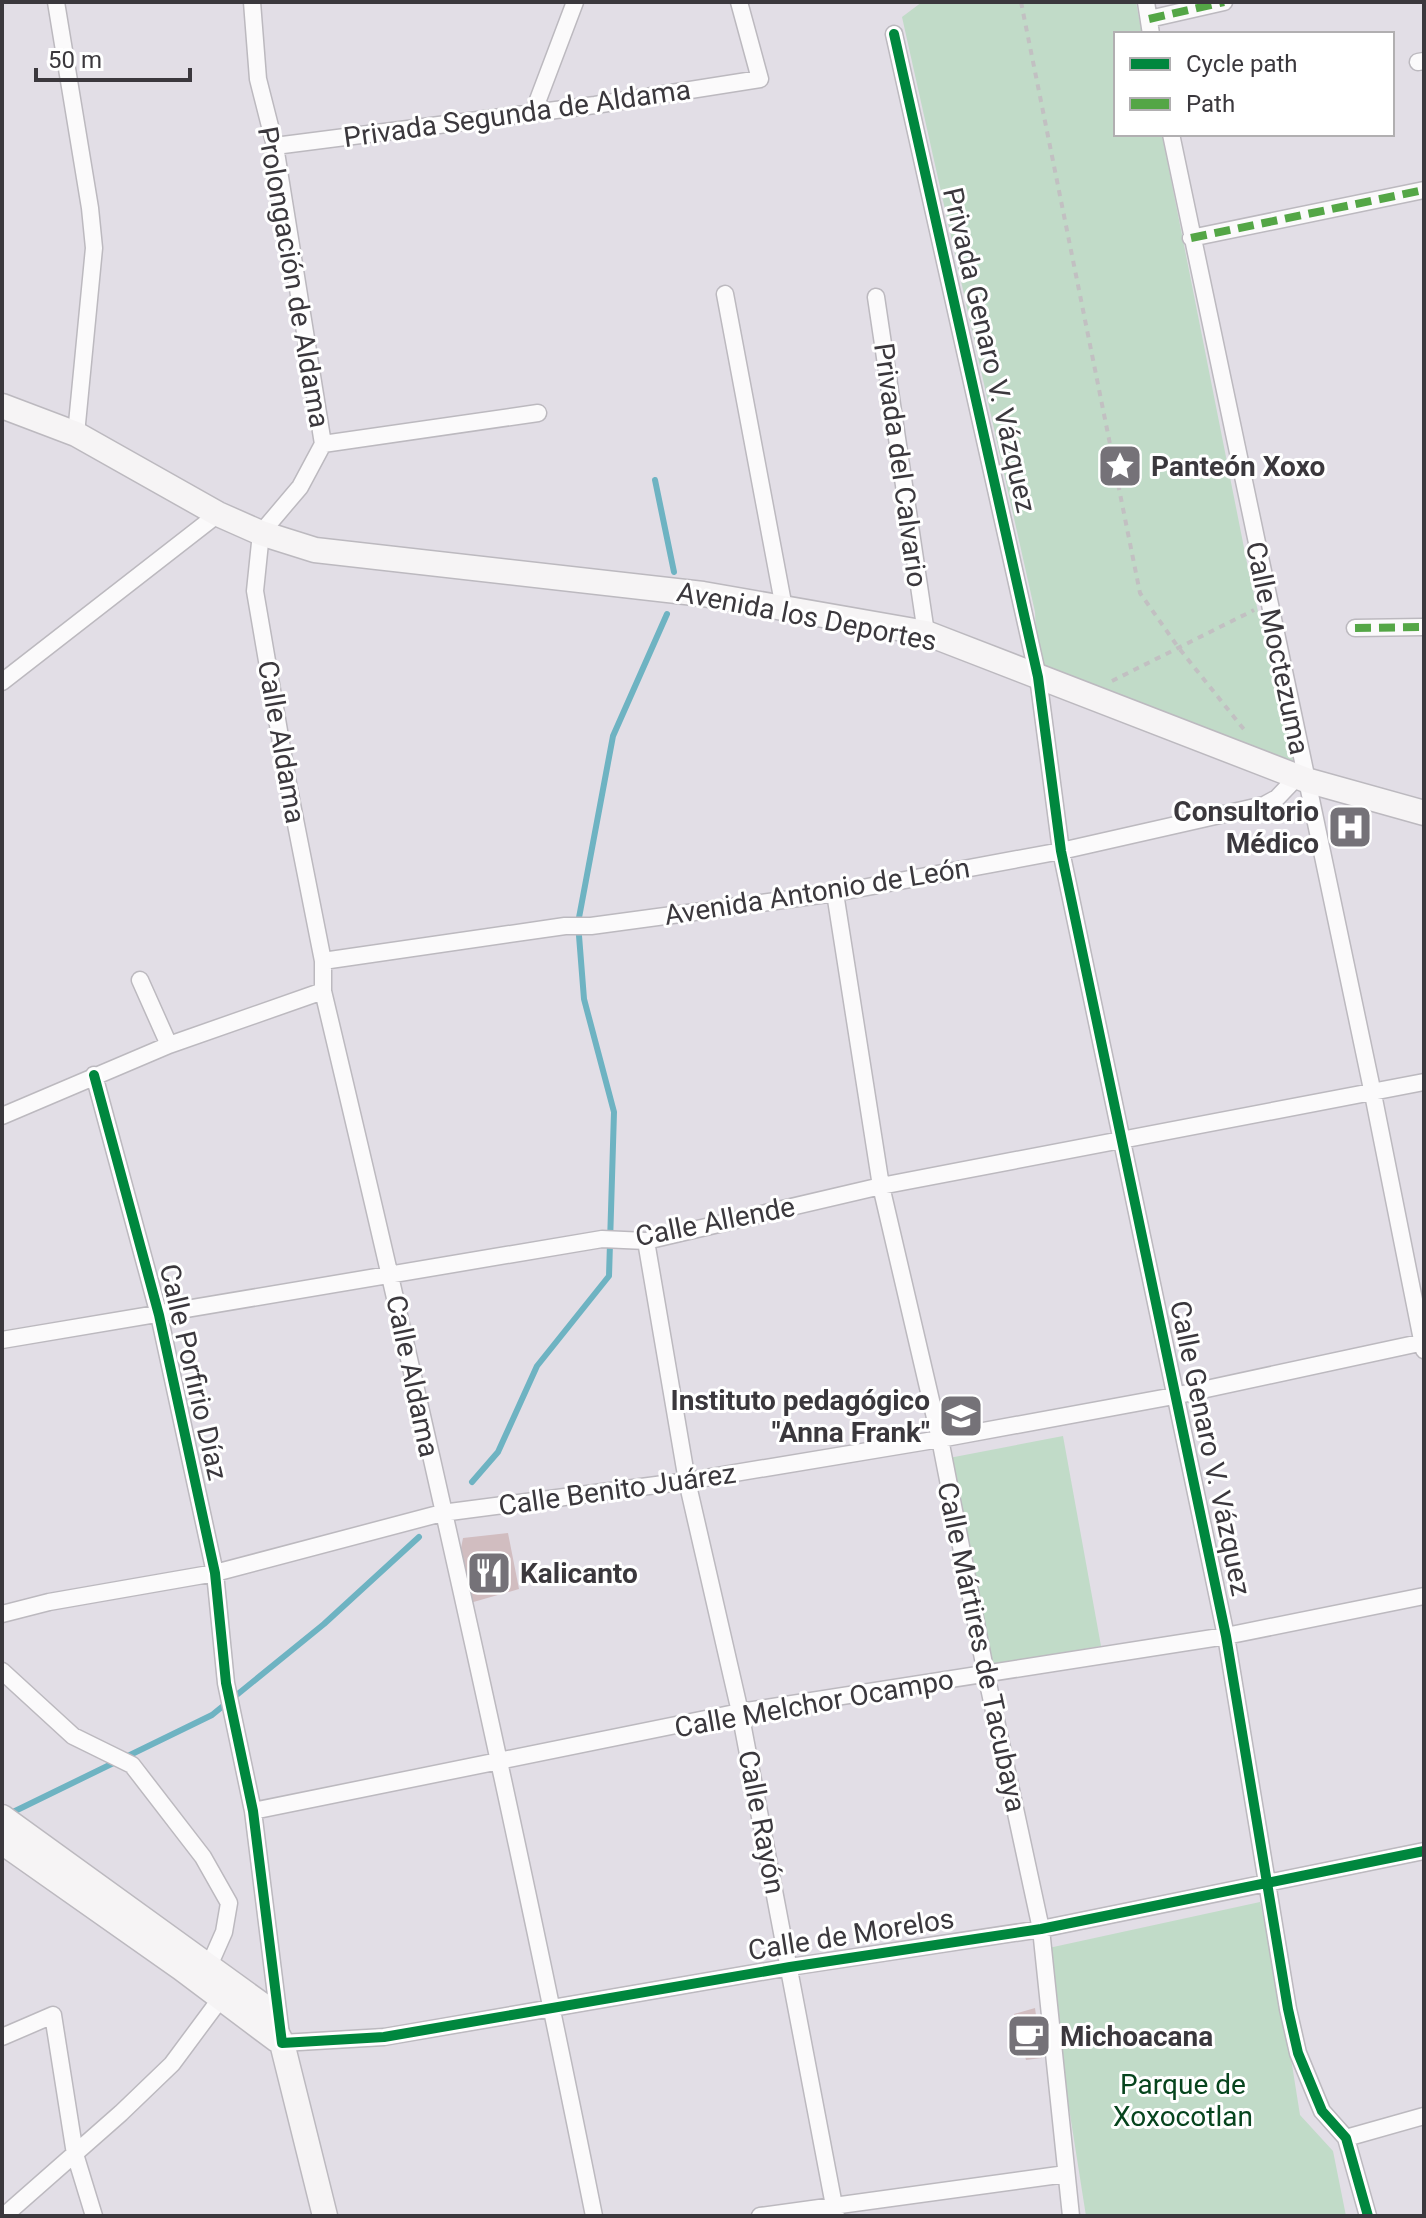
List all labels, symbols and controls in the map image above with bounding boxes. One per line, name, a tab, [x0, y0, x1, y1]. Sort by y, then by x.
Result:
scale bar	[36, 32, 190, 82]
legend	[1114, 32, 1394, 136]
text: 50 m	[48, 46, 102, 74]
text: Cycle path	[1186, 50, 1298, 78]
street label: Privada Segunda de Aldama	[341, 73, 693, 154]
text: Path	[1186, 90, 1235, 118]
street label: Prolongación de Aldama	[251, 124, 336, 430]
street label: Privada Genaro V. Vázquez	[936, 184, 1043, 516]
street label: Privada del Calvario	[867, 341, 934, 589]
place icon: Panteón Xoxo	[1096, 442, 1144, 490]
place label: Panteón Xoxo	[1151, 450, 1325, 483]
street label: Calle Moctezuma	[1239, 539, 1316, 758]
street label: Avenida los Deportes	[674, 575, 940, 658]
street label: Calle Aldama	[251, 658, 312, 826]
place label: Consultorio Médico	[1173, 795, 1319, 860]
hospital icon: Consultorio Médico	[1326, 803, 1374, 851]
street label: Avenida Antonio de León	[662, 851, 972, 932]
street label: Calle Allende	[633, 1190, 798, 1253]
street label: Calle Porfirio Díaz	[153, 1261, 234, 1483]
street label: Calle Aldama	[379, 1292, 446, 1460]
street label: Calle Genaro V. Vázquez	[1163, 1298, 1258, 1599]
place label: Instituto pedagógico "Anna Frank"	[671, 1384, 930, 1449]
school or university icon: Instituto pedagógico "Anna Frank"	[937, 1392, 985, 1440]
street label: Calle Benito Juárez	[496, 1457, 738, 1522]
street label: Calle Mártires de Tacubaya	[930, 1479, 1033, 1815]
restaurant icon: Kalicanto	[465, 1549, 513, 1597]
place label: Kalicanto	[520, 1557, 638, 1590]
street label: Calle Melchor Ocampo	[672, 1663, 956, 1744]
street label: Calle Rayón	[731, 1747, 792, 1897]
street label: Calle de Morelos	[746, 1902, 956, 1967]
cafe icon: Michoacana	[1005, 2012, 1053, 2060]
place label: Michoacana	[1060, 2020, 1213, 2053]
park label: Parque de Xoxocotlan	[1113, 2068, 1253, 2133]

